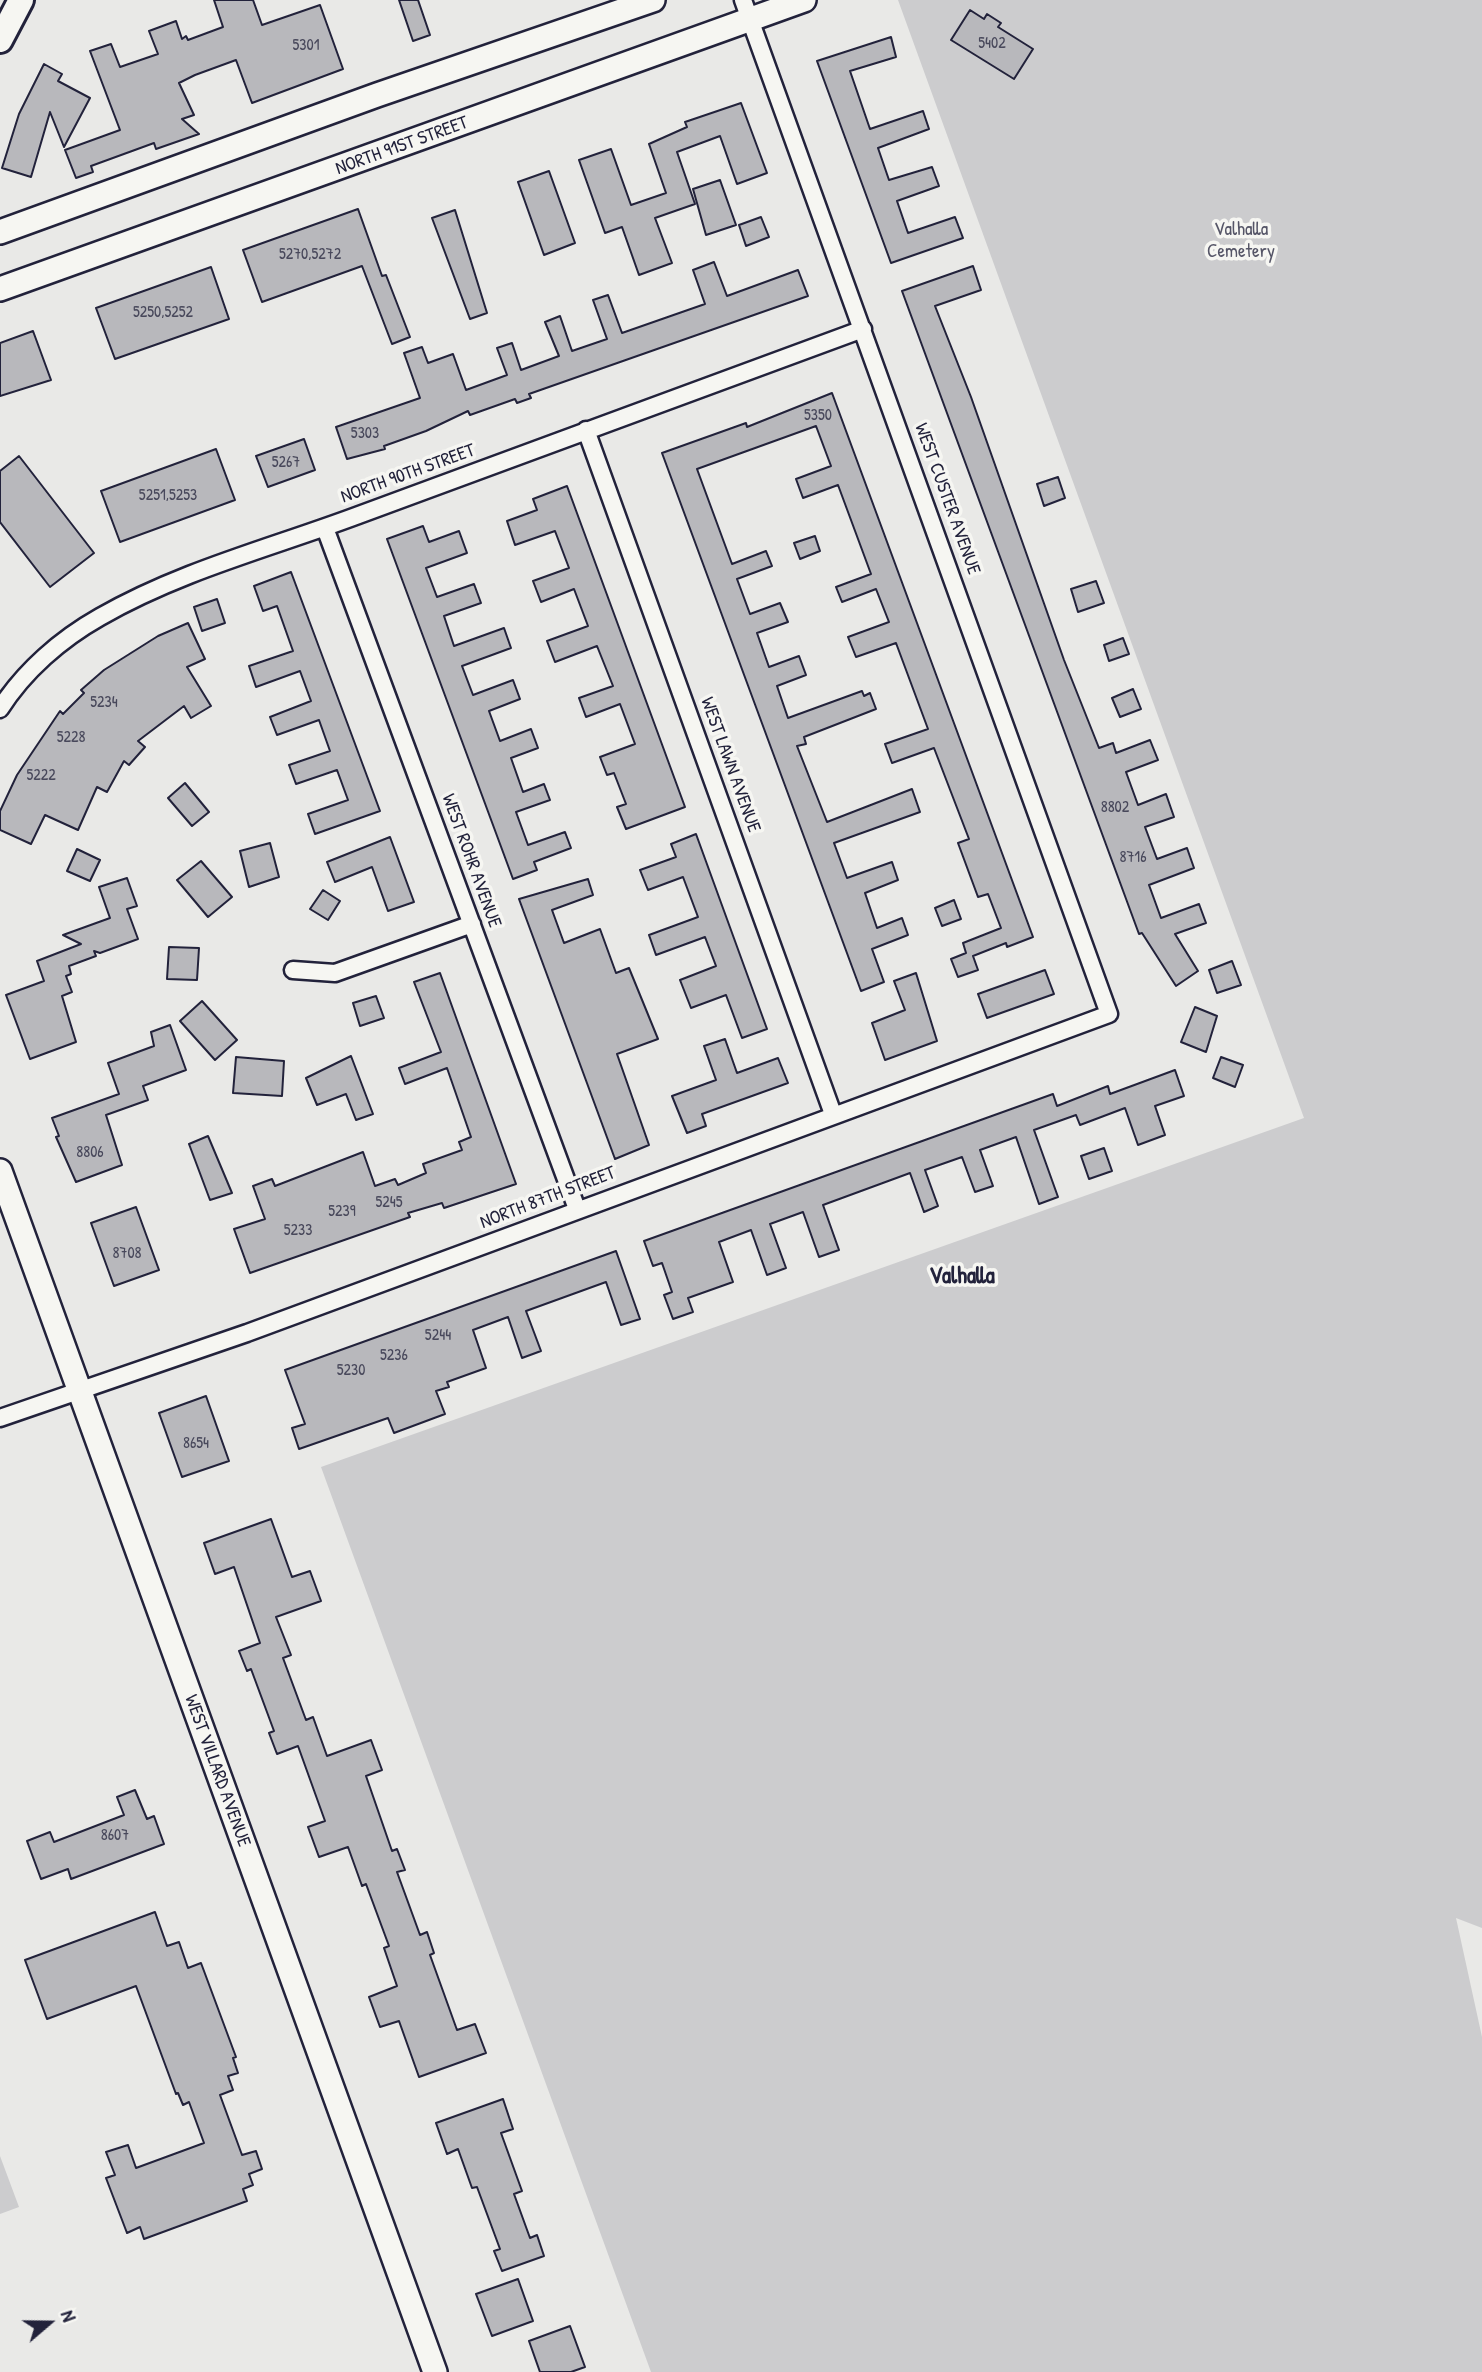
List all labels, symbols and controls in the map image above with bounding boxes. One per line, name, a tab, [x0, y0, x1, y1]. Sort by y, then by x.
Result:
house number: 5402	[978, 34, 1006, 54]
house number: 5301	[293, 36, 319, 56]
street label: NORTH 91ST STREET	[333, 111, 471, 181]
park label: Valhalla Cemetery	[1207, 219, 1275, 263]
house number: 5270,5272	[279, 245, 341, 265]
house number: 5250,5252	[133, 303, 193, 323]
house number: 5350	[804, 406, 832, 426]
street label: WEST CUSTER AVENUE	[909, 420, 985, 578]
house number: 5303	[351, 424, 379, 444]
street label: NORTH 90TH STREET	[338, 439, 478, 509]
house number: 5267	[272, 453, 300, 473]
house number: 5251,5253	[139, 486, 197, 506]
house number: 5234	[90, 693, 118, 713]
street label: WEST LAWN AVENUE	[695, 694, 765, 836]
house number: 5228	[57, 728, 85, 748]
house number: 5222	[26, 766, 56, 786]
street label: WEST ROHR AVENUE	[436, 791, 506, 931]
house number: 8802	[1101, 798, 1129, 818]
house number: 8716	[1119, 848, 1147, 868]
house number: 8806	[76, 1143, 104, 1163]
street label: NORTH 87TH STREET	[477, 1162, 619, 1234]
house number: 5245	[375, 1193, 403, 1213]
house number: 5239	[328, 1202, 356, 1222]
house number: 5233	[284, 1221, 312, 1241]
house number: 8708	[113, 1244, 141, 1264]
district label: Valhalla	[929, 1263, 995, 1291]
house number: 5244	[425, 1326, 451, 1346]
house number: 5236	[380, 1346, 408, 1366]
house number: 5230	[337, 1361, 365, 1381]
house number: 8654	[183, 1434, 209, 1454]
street label: WEST VILLARD AVENUE	[179, 1692, 255, 1850]
house number: 8607	[101, 1826, 129, 1846]
north arrow	[14, 2288, 84, 2358]
text: N	[55, 2307, 83, 2325]

